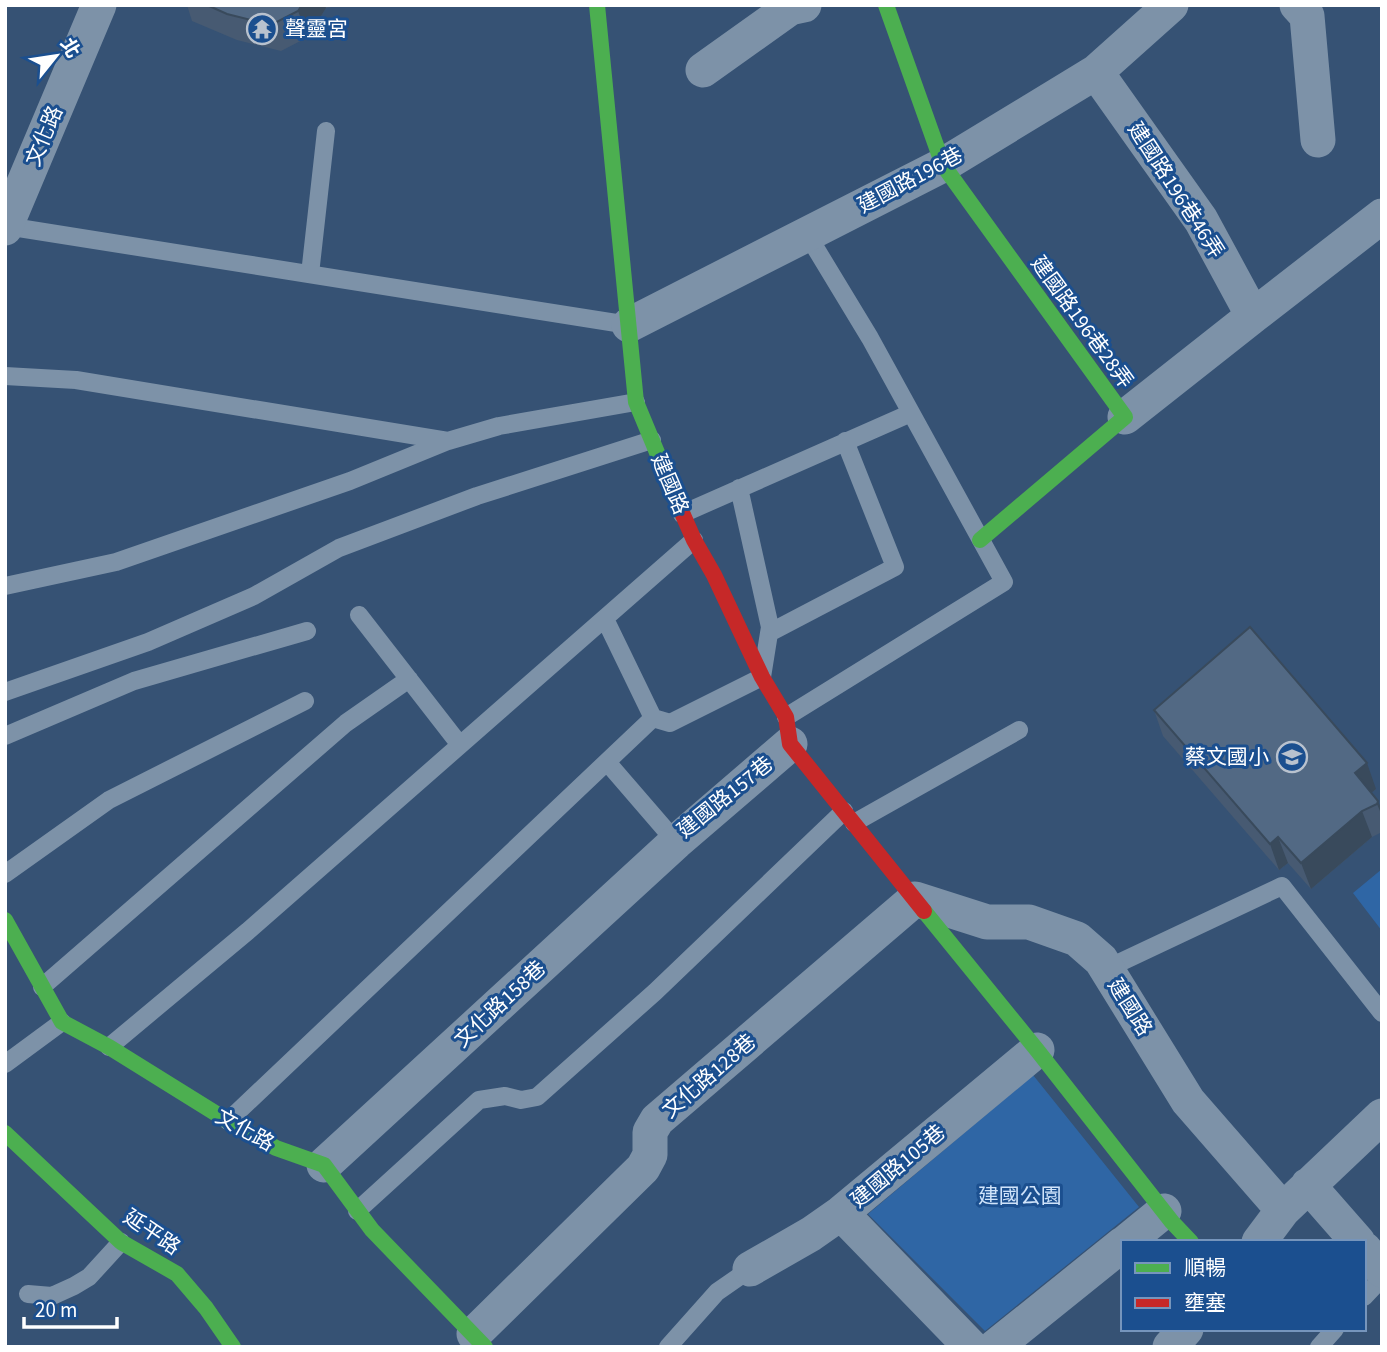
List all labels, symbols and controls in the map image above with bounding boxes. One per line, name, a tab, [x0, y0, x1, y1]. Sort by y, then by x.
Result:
temple icon: 聲靈宮	[245, 12, 279, 46]
place label: 聲靈宮	[285, 14, 348, 44]
north arrow	[21, 21, 91, 91]
text: 北	[53, 33, 86, 63]
street label: 文化路	[18, 101, 70, 171]
street label: 建國路196巷46弄	[1121, 116, 1231, 264]
street label: 建國路196巷	[852, 140, 968, 220]
street label: 建國路196巷28弄	[1024, 250, 1140, 394]
street label: 建國路	[644, 449, 696, 519]
school or university icon: 蔡文國小	[1275, 740, 1309, 774]
place label: 蔡文國小	[1185, 742, 1269, 772]
street label: 建國路157巷	[671, 749, 779, 845]
street label: 文化路158巷	[448, 954, 552, 1054]
street label: 建國路	[1101, 972, 1159, 1042]
street label: 文化路128巷	[656, 1027, 762, 1125]
street label: 文化路	[210, 1102, 280, 1158]
street label: 建國路105巷	[844, 1117, 952, 1215]
park label: 建國公園	[978, 1181, 1062, 1211]
street label: 延平路	[117, 1202, 187, 1262]
legend	[1121, 1240, 1366, 1331]
text: 順暢	[1184, 1253, 1226, 1283]
scale bar	[24, 1286, 117, 1330]
text: 壅塞	[1184, 1288, 1226, 1318]
text: 20 m	[35, 1295, 77, 1325]

